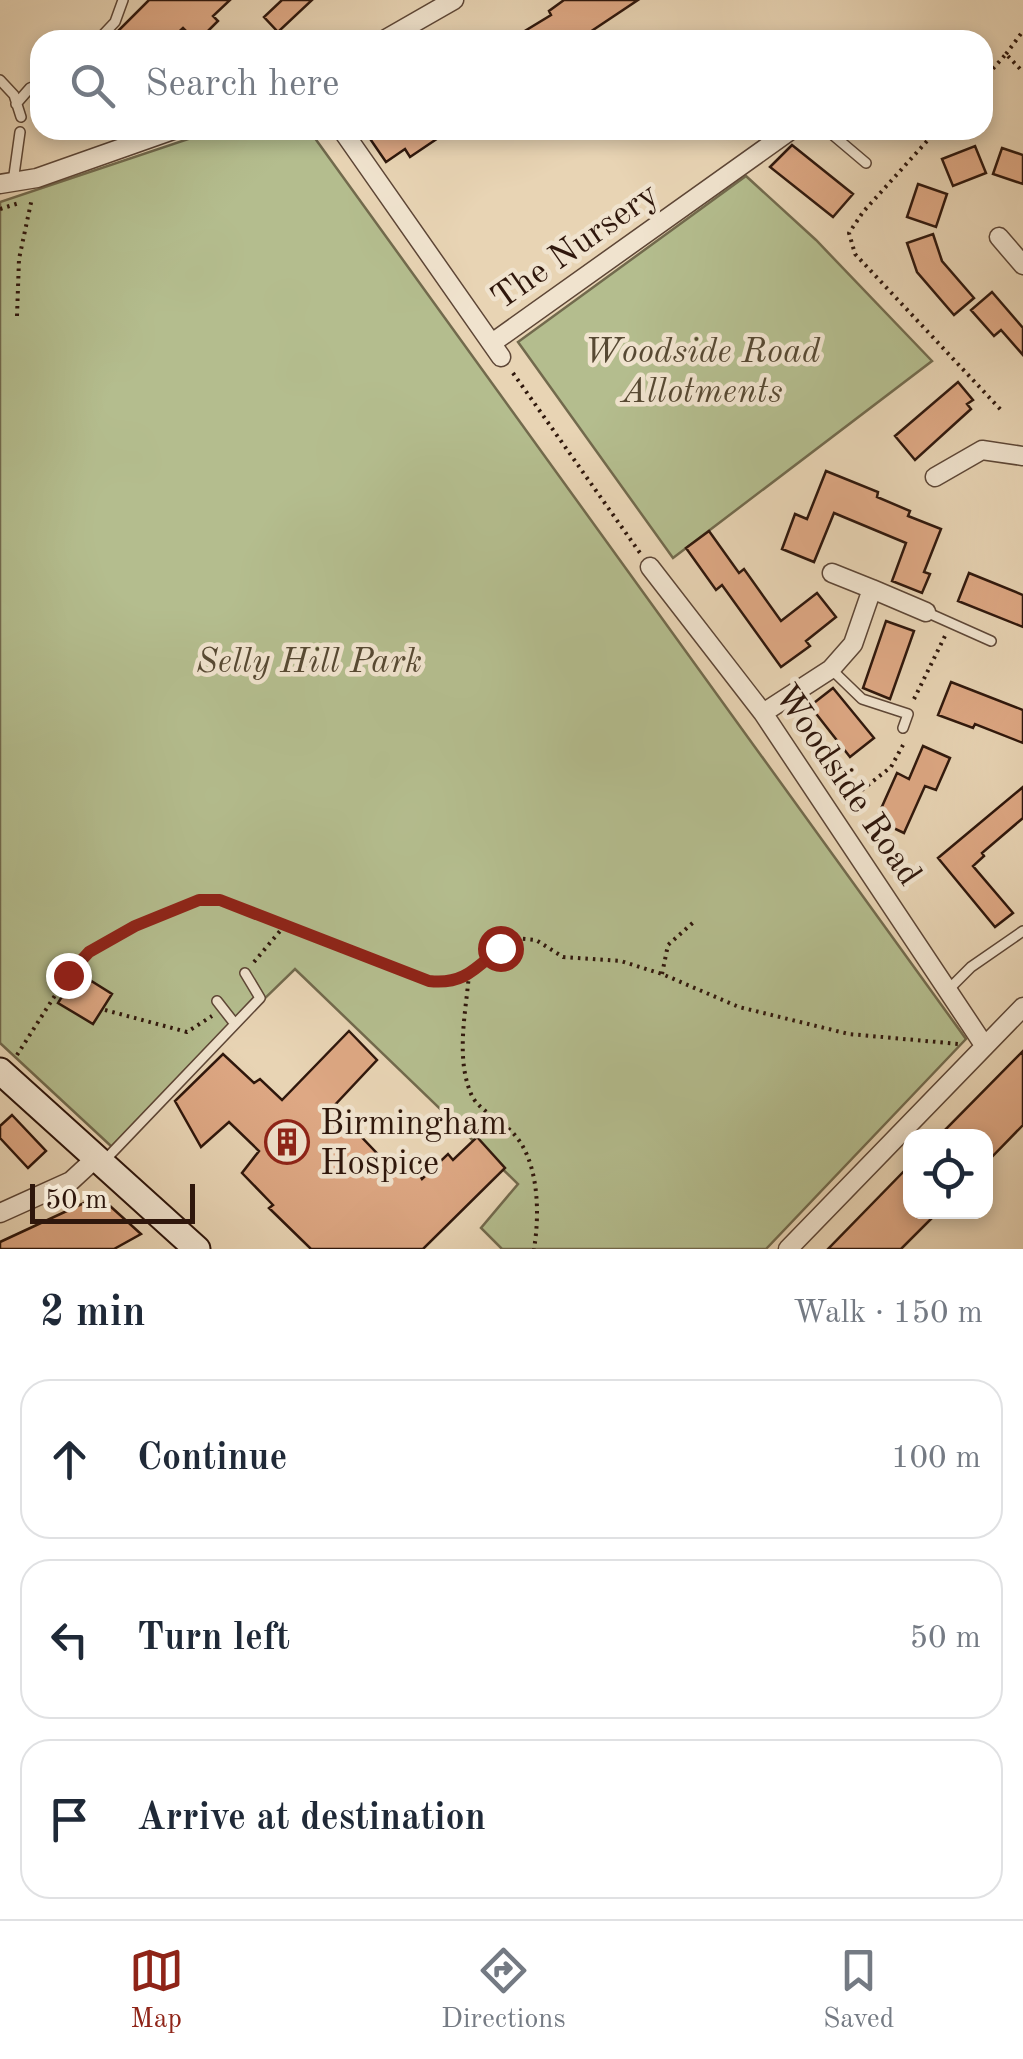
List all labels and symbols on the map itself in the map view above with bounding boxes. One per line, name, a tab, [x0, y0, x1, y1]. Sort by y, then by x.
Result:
street label: The Nursery	[486, 177, 665, 317]
park label: Woodside Road Allotments	[584, 335, 821, 410]
park label: Selly Hill Park	[196, 645, 422, 680]
street label: Woodside Road	[767, 679, 927, 892]
route start	[478, 926, 524, 972]
route end	[46, 953, 92, 999]
place label: Birmingham Hospice	[320, 1107, 507, 1182]
building icon: Birmingham Hospice	[264, 1119, 310, 1165]
scale bar	[30, 1179, 195, 1224]

